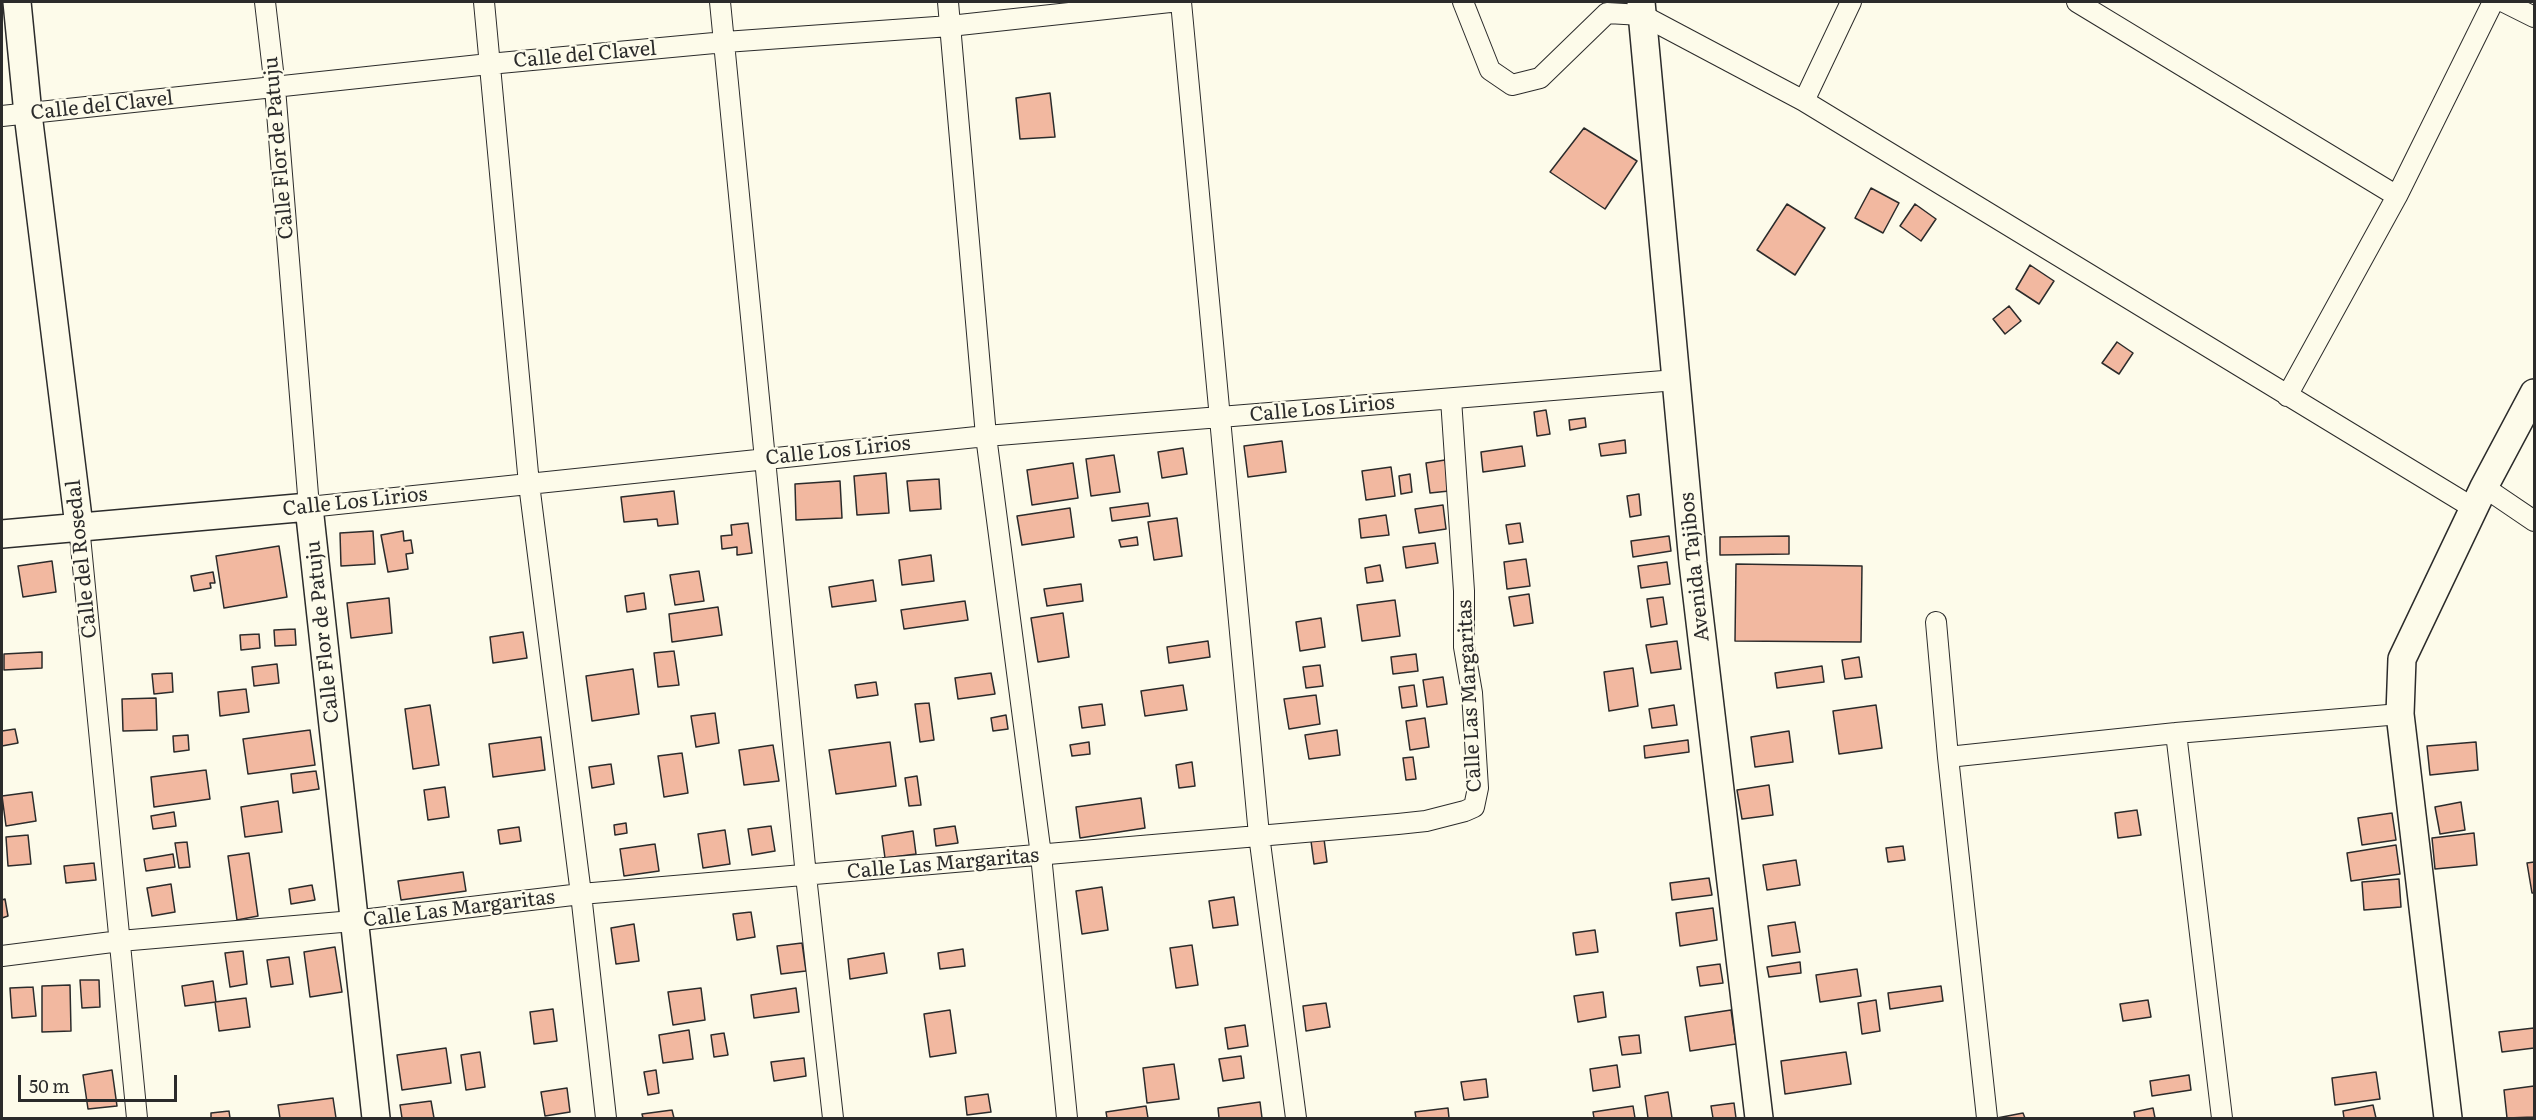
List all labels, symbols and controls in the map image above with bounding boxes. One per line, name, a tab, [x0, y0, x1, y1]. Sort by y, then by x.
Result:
street label: Calle del Clavel	[512, 37, 658, 73]
street label: Calle Flor de Patuju	[259, 56, 299, 240]
street label: Calle del Clavel	[29, 87, 175, 125]
street label: Calle Los Lirios	[1249, 391, 1395, 427]
street label: Calle Los Lirios	[764, 431, 912, 471]
street label: Calle del Rosedal	[62, 478, 102, 640]
street label: Calle Los Lirios	[281, 482, 429, 522]
street label: Avenida Tajibos	[1675, 491, 1715, 643]
street label: Calle Flor de Patuju	[301, 540, 345, 724]
street label: Calle Las Margaritas	[1453, 599, 1487, 793]
street label: Calle Las Margaritas	[846, 844, 1040, 884]
street label: Calle Las Margaritas	[362, 885, 556, 933]
scale bar	[21, 1063, 180, 1101]
text: 50 m	[29, 1072, 70, 1099]

